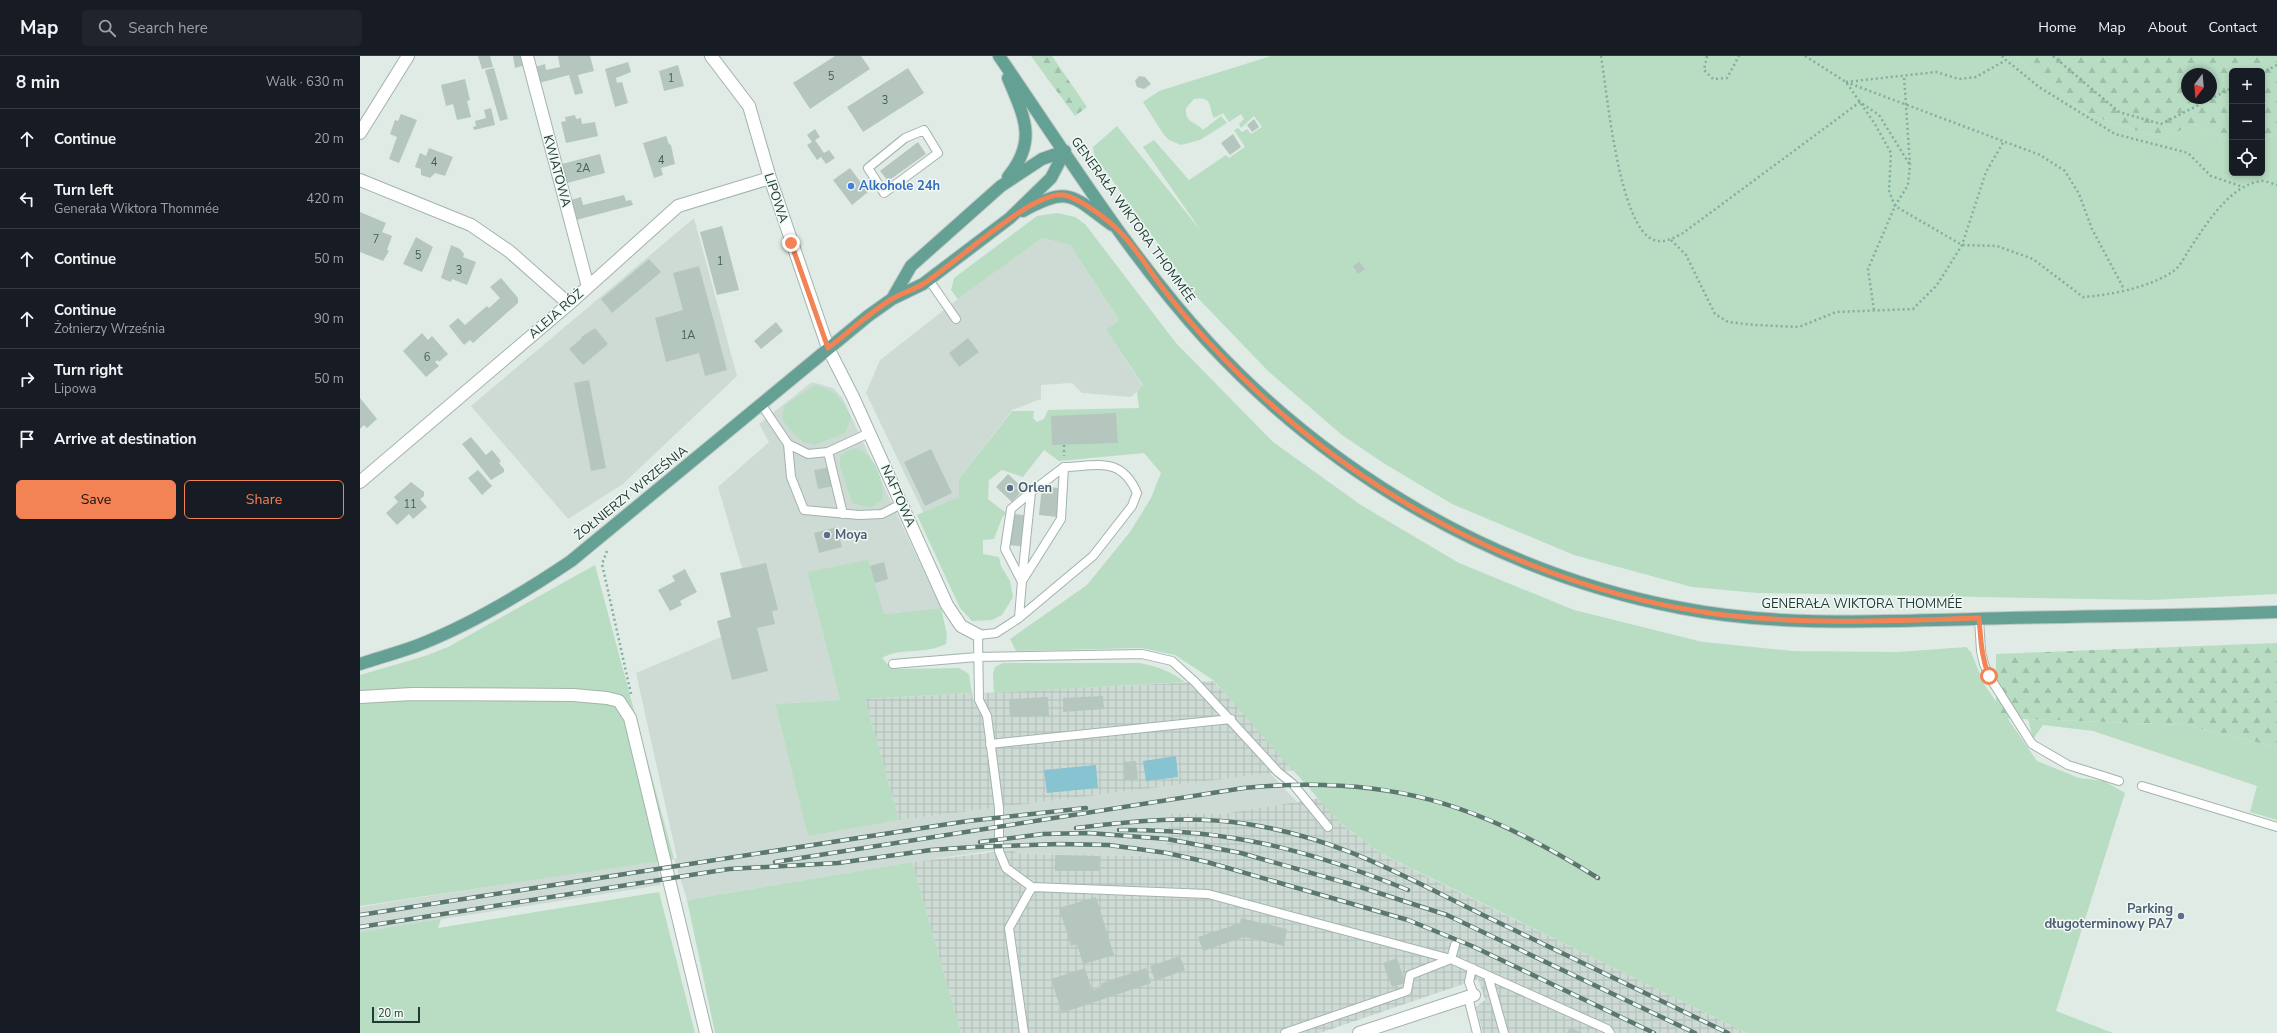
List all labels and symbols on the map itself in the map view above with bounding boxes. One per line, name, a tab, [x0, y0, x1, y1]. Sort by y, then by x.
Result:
north arrow	[2181, 68, 2217, 104]
house number: 5	[828, 69, 835, 84]
house number: 1	[668, 71, 674, 86]
house number: 3	[882, 93, 888, 108]
street label: KWIATOWA	[539, 133, 575, 210]
street label: GENERAŁA WIKTORA THOMMÉE	[1067, 133, 1200, 307]
house number: 4	[658, 153, 665, 168]
house number: 4	[431, 155, 438, 170]
house number: 2A	[576, 161, 590, 176]
street label: LIPOWA	[760, 171, 793, 226]
place label: Alkohole 24h	[859, 177, 940, 195]
marker: Alkohole 24h	[846, 181, 856, 191]
house number: 7	[373, 232, 379, 247]
route end	[782, 234, 800, 252]
house number: 5	[415, 248, 422, 263]
house number: 1	[717, 254, 723, 269]
house number: 3	[456, 263, 462, 278]
street label: ALEJA RÓŻ	[524, 284, 588, 343]
house number: 1A	[681, 328, 695, 343]
house number: 6	[424, 350, 431, 365]
street label: ŻOŁNIERZY WRZEŚNIA	[570, 441, 692, 544]
street label: NAFTOWA	[876, 462, 920, 530]
place label: Orlen	[1018, 479, 1052, 497]
marker: Orlen	[1005, 483, 1015, 493]
house number: 11	[403, 497, 417, 512]
place label: Moya	[835, 526, 867, 544]
marker: Moya	[822, 530, 832, 540]
street label: GENERAŁA WIKTORA THOMMÉE	[1762, 594, 1962, 613]
route start	[1980, 667, 1998, 685]
place label: Parking długoterminowy PA7	[2045, 900, 2173, 933]
marker: Parking długoterminowy PA7	[2176, 911, 2186, 921]
scale bar	[372, 1005, 420, 1024]

